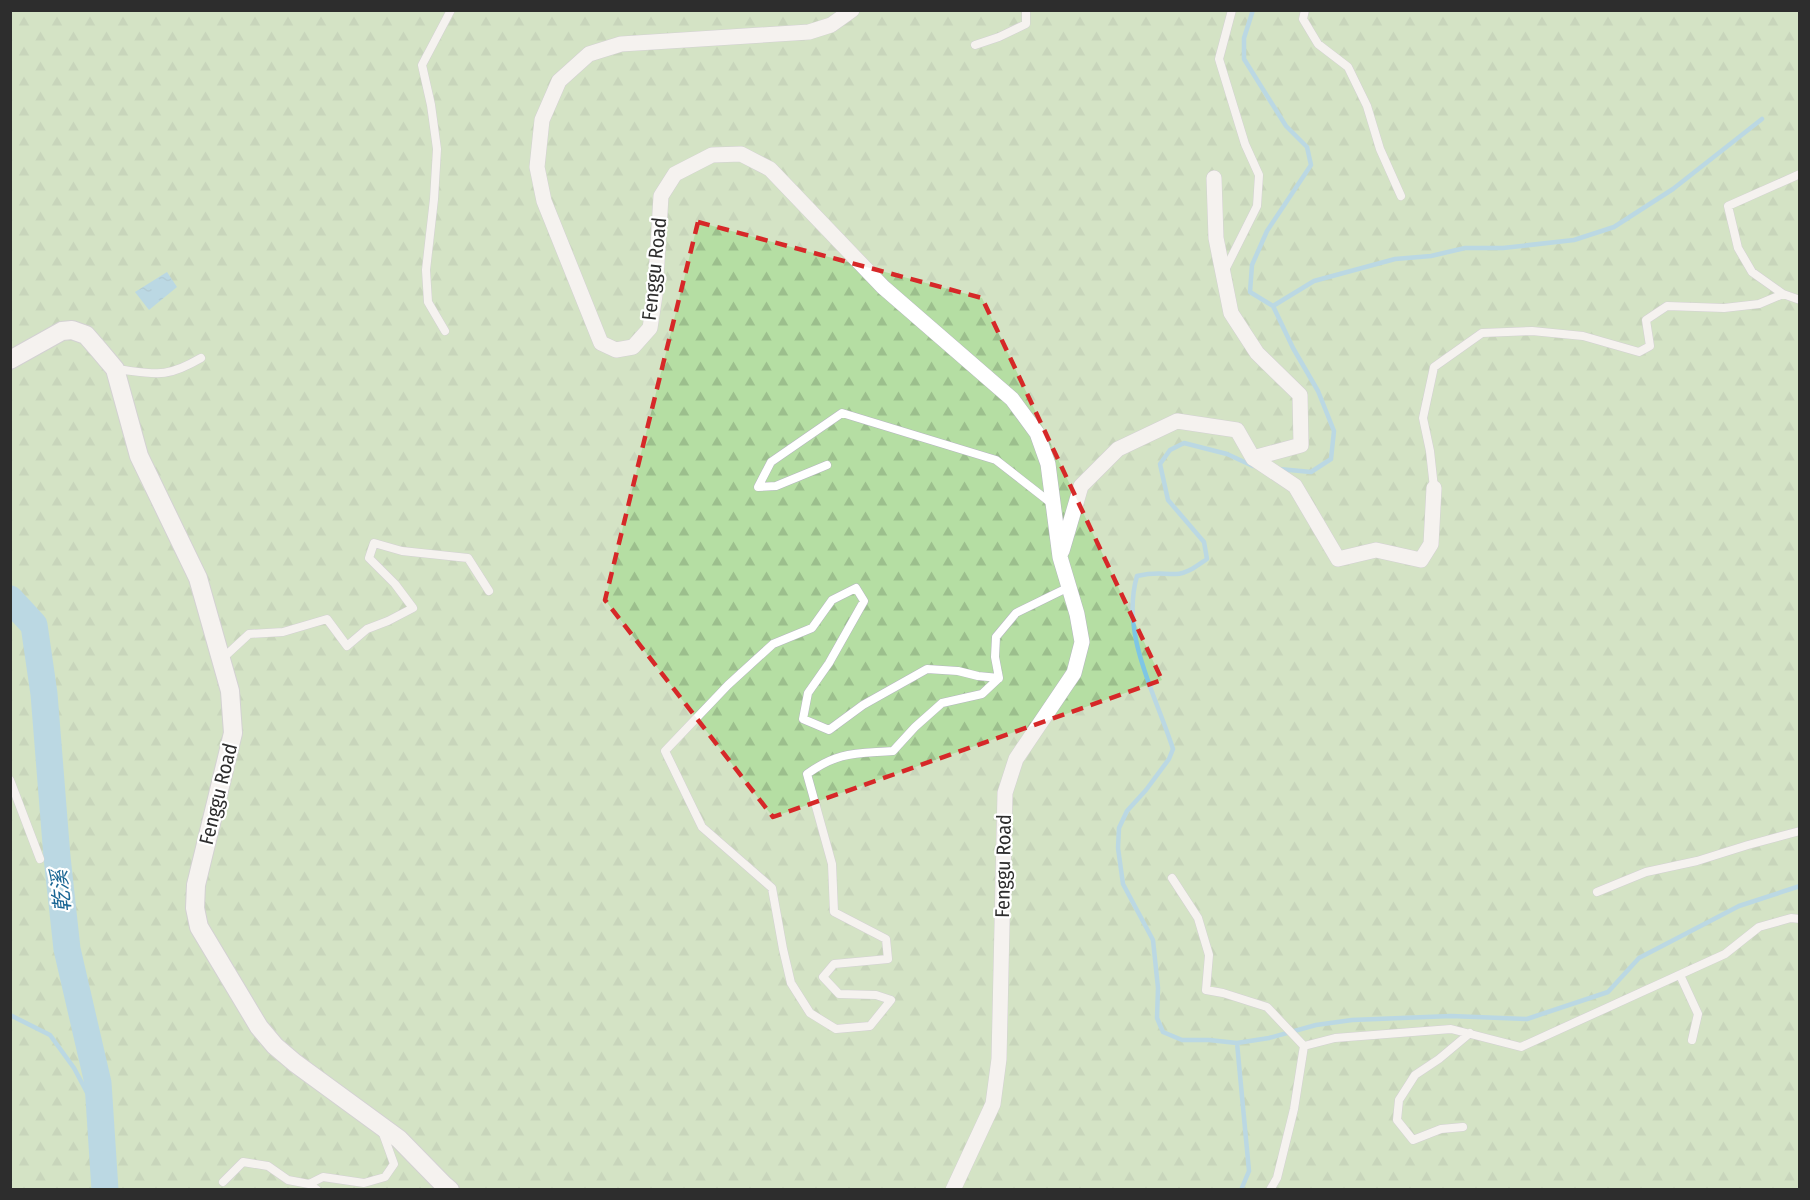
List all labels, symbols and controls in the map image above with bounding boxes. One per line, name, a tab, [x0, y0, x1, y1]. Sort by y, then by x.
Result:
street label: Fenggu Road	[637, 216, 671, 322]
street label: Fenggu Road	[194, 741, 242, 847]
street label: Fenggu Road	[990, 814, 1016, 918]
water label: 乾溪	[46, 866, 76, 913]

